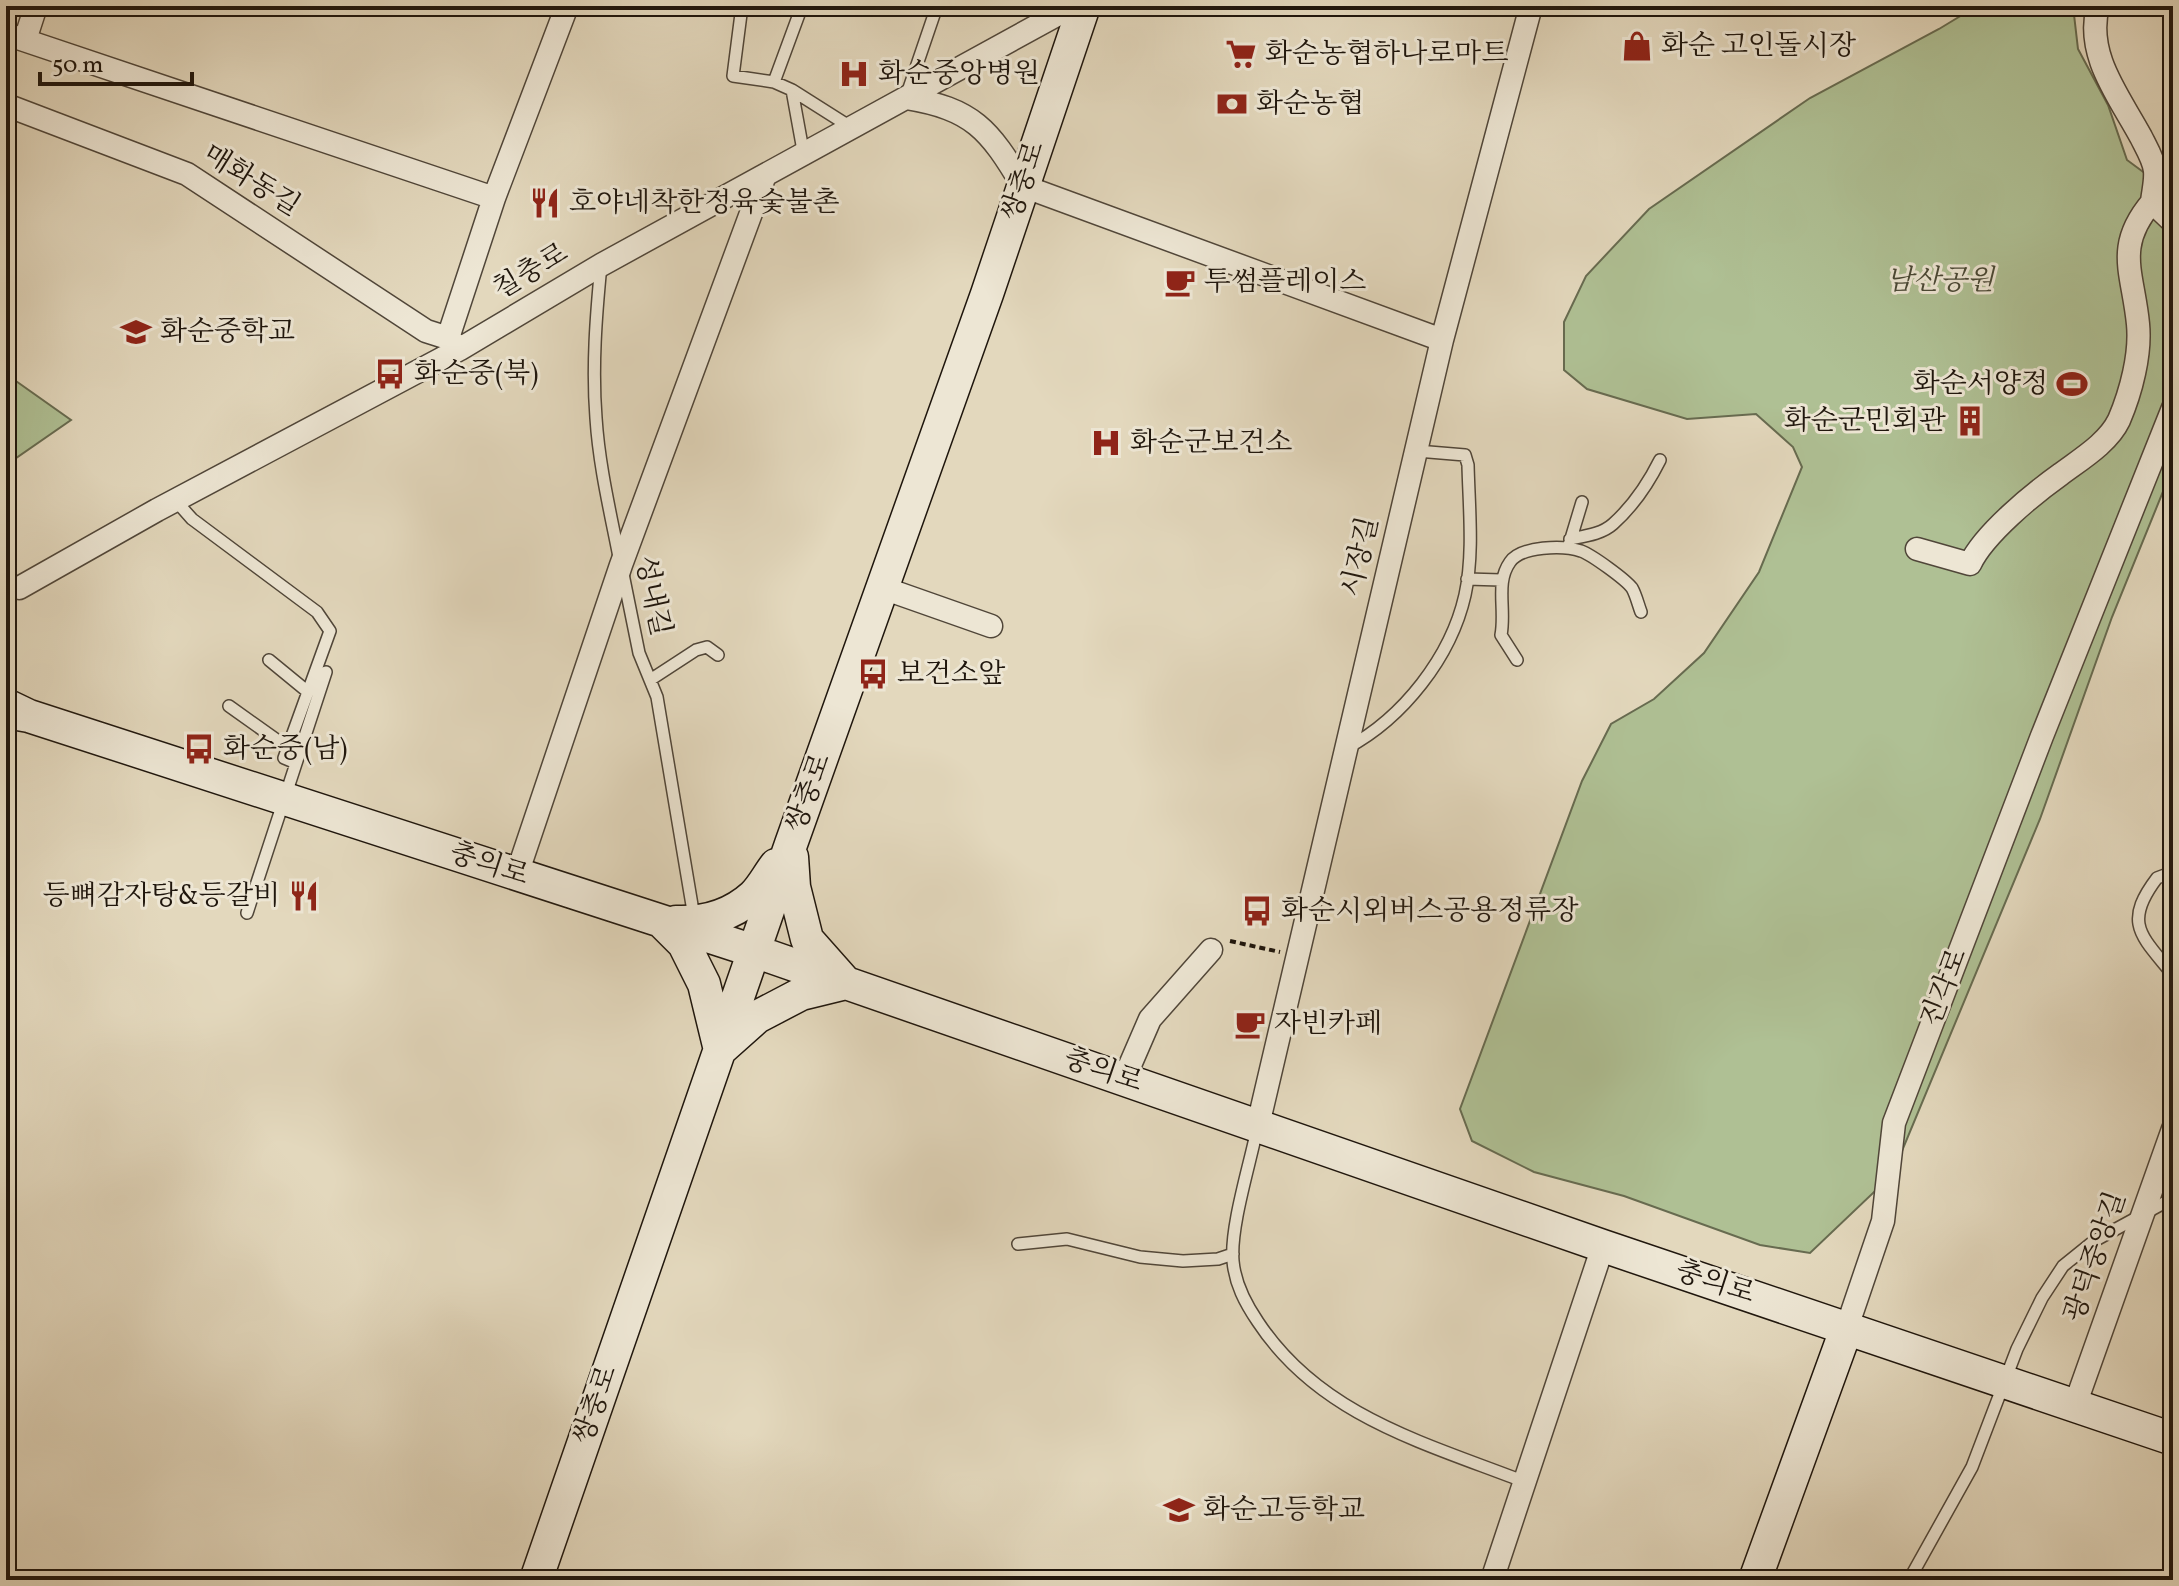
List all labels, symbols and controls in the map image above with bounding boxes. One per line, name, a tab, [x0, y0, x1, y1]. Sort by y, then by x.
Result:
place label: 화순 고인돌시장	[1661, 27, 1856, 66]
shop icon: 화순 고인돌시장	[1620, 29, 1654, 63]
place label: 화순농협하나로마트	[1265, 35, 1508, 74]
scale bar	[40, 36, 192, 86]
supermarket icon: 화순농협하나로마트	[1224, 37, 1258, 71]
text: 50 m	[52, 49, 104, 83]
place label: 화순중앙병원	[878, 55, 1040, 94]
hospital icon: 화순중앙병원	[837, 57, 871, 91]
place label: 화순농협	[1256, 85, 1364, 124]
bank icon: 화순농협	[1215, 87, 1249, 121]
street label: 매화동길	[195, 136, 307, 226]
street label: 쌍충로	[993, 136, 1055, 226]
place label: 호야네착한정육숯불촌	[569, 184, 839, 223]
restaurant icon: 호야네착한정육숯불촌	[528, 186, 562, 220]
street label: 칠충로	[486, 234, 576, 310]
park label: 남산공원	[1886, 262, 1996, 301]
place label: 투썸플레이스	[1204, 263, 1366, 302]
cafe icon: 투썸플레이스	[1163, 265, 1197, 299]
place label: 화순중학교	[160, 313, 295, 352]
school or university icon: 화순중학교	[119, 315, 153, 349]
place label: 화순중(북)	[414, 355, 539, 394]
bus stop icon: 화순중(북)	[373, 357, 407, 391]
place label: 화순서양정	[1913, 365, 2048, 404]
sports icon: 화순서양정	[2055, 367, 2089, 401]
place label: 화순군민회관	[1784, 402, 1946, 441]
building icon: 화순군민회관	[1953, 404, 1987, 438]
place label: 화순군보건소	[1130, 424, 1292, 463]
hospital icon: 화순군보건소	[1089, 426, 1123, 460]
street label: 시장길	[1333, 513, 1389, 601]
street label: 성내길	[624, 552, 680, 640]
place label: 보건소앞	[897, 655, 1005, 694]
bus stop icon: 보건소앞	[856, 657, 890, 691]
place label: 화순중(남)	[223, 730, 348, 769]
bus stop icon: 화순중(남)	[182, 732, 216, 766]
street label: 쌍충로	[777, 748, 841, 838]
street label: 충의로	[444, 834, 534, 896]
place label: 등뼈감자탕&등갈비	[43, 877, 280, 916]
restaurant icon: 등뼈감자탕&등갈비	[287, 879, 321, 913]
place label: 화순시외버스공용정류장	[1281, 892, 1579, 931]
bus stop icon: 화순시외버스공용정류장	[1240, 894, 1274, 928]
street label: 진각로	[1912, 943, 1978, 1033]
place label: 자빈카페	[1274, 1005, 1382, 1044]
cafe icon: 자빈카페	[1233, 1007, 1267, 1041]
street label: 충의로	[1058, 1039, 1148, 1103]
street label: 광덕중앙길	[2056, 1187, 2136, 1327]
street label: 충의로	[1670, 1252, 1760, 1314]
street label: 쌍충로	[564, 1360, 628, 1450]
place label: 화순고등학교	[1203, 1491, 1365, 1530]
school or university icon: 화순고등학교	[1162, 1493, 1196, 1527]

